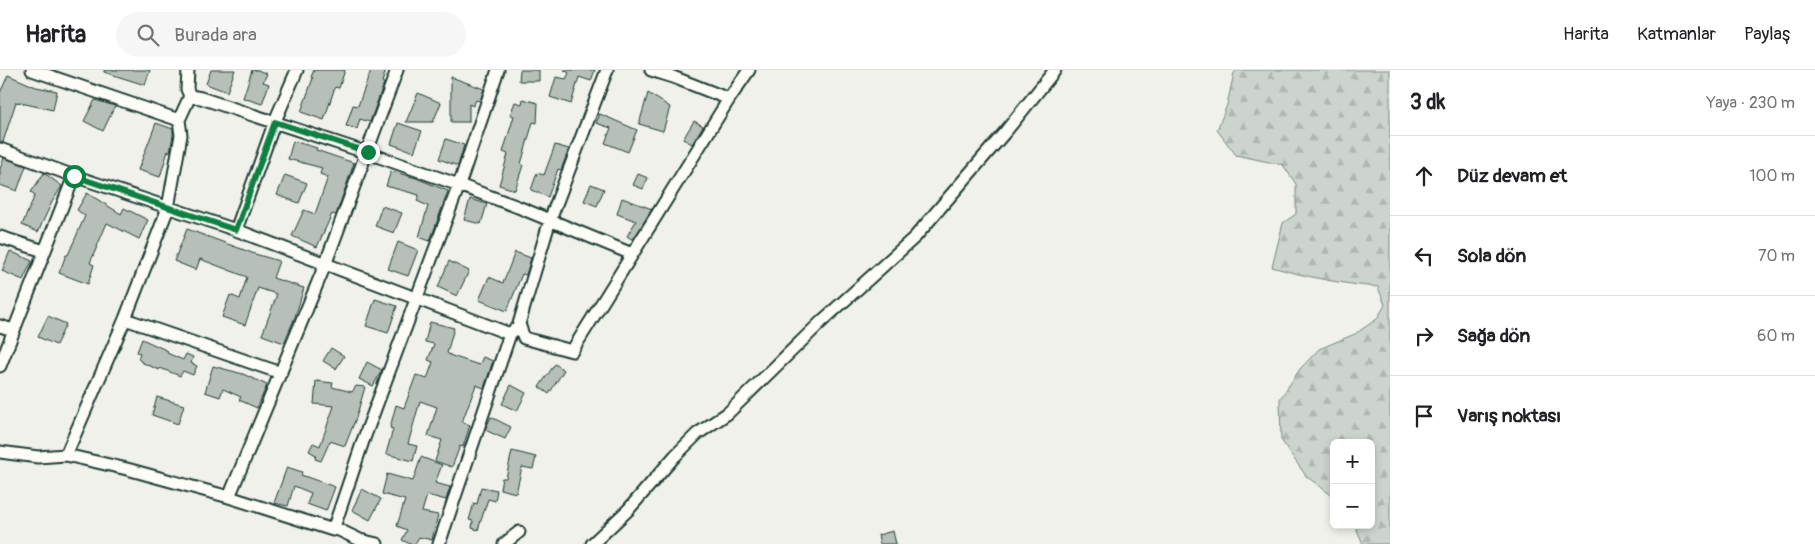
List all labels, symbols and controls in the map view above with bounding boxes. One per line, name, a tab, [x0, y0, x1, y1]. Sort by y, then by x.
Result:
search box	[116, 12, 466, 57]
text: Harita	[25, 20, 86, 49]
icon: search	[134, 21, 162, 49]
text: Burada ara	[174, 23, 257, 47]
text: Harita	[1563, 23, 1609, 46]
text: Katmanlar	[1637, 23, 1716, 46]
text: Paylaş	[1744, 23, 1790, 46]
text: 3 dk	[1410, 89, 1445, 116]
text: Yaya · 230 m	[1707, 93, 1795, 113]
route end	[357, 141, 380, 164]
icon: ahead	[1410, 162, 1438, 190]
text: Düz devam et	[1457, 164, 1567, 188]
route start	[63, 165, 86, 188]
text: 100 m	[1749, 166, 1795, 186]
icon: left	[1410, 242, 1438, 270]
text: Sola dön	[1457, 244, 1526, 268]
text: 70 m	[1758, 246, 1795, 266]
icon: right	[1410, 322, 1438, 350]
text: Sağa dön	[1457, 324, 1530, 348]
text: 60 m	[1757, 326, 1795, 346]
icon: arrive	[1410, 402, 1438, 430]
text: Varış noktası	[1457, 404, 1561, 428]
map controls	[1330, 439, 1375, 529]
button: +	[1330, 439, 1375, 484]
button: −	[1330, 484, 1375, 529]

